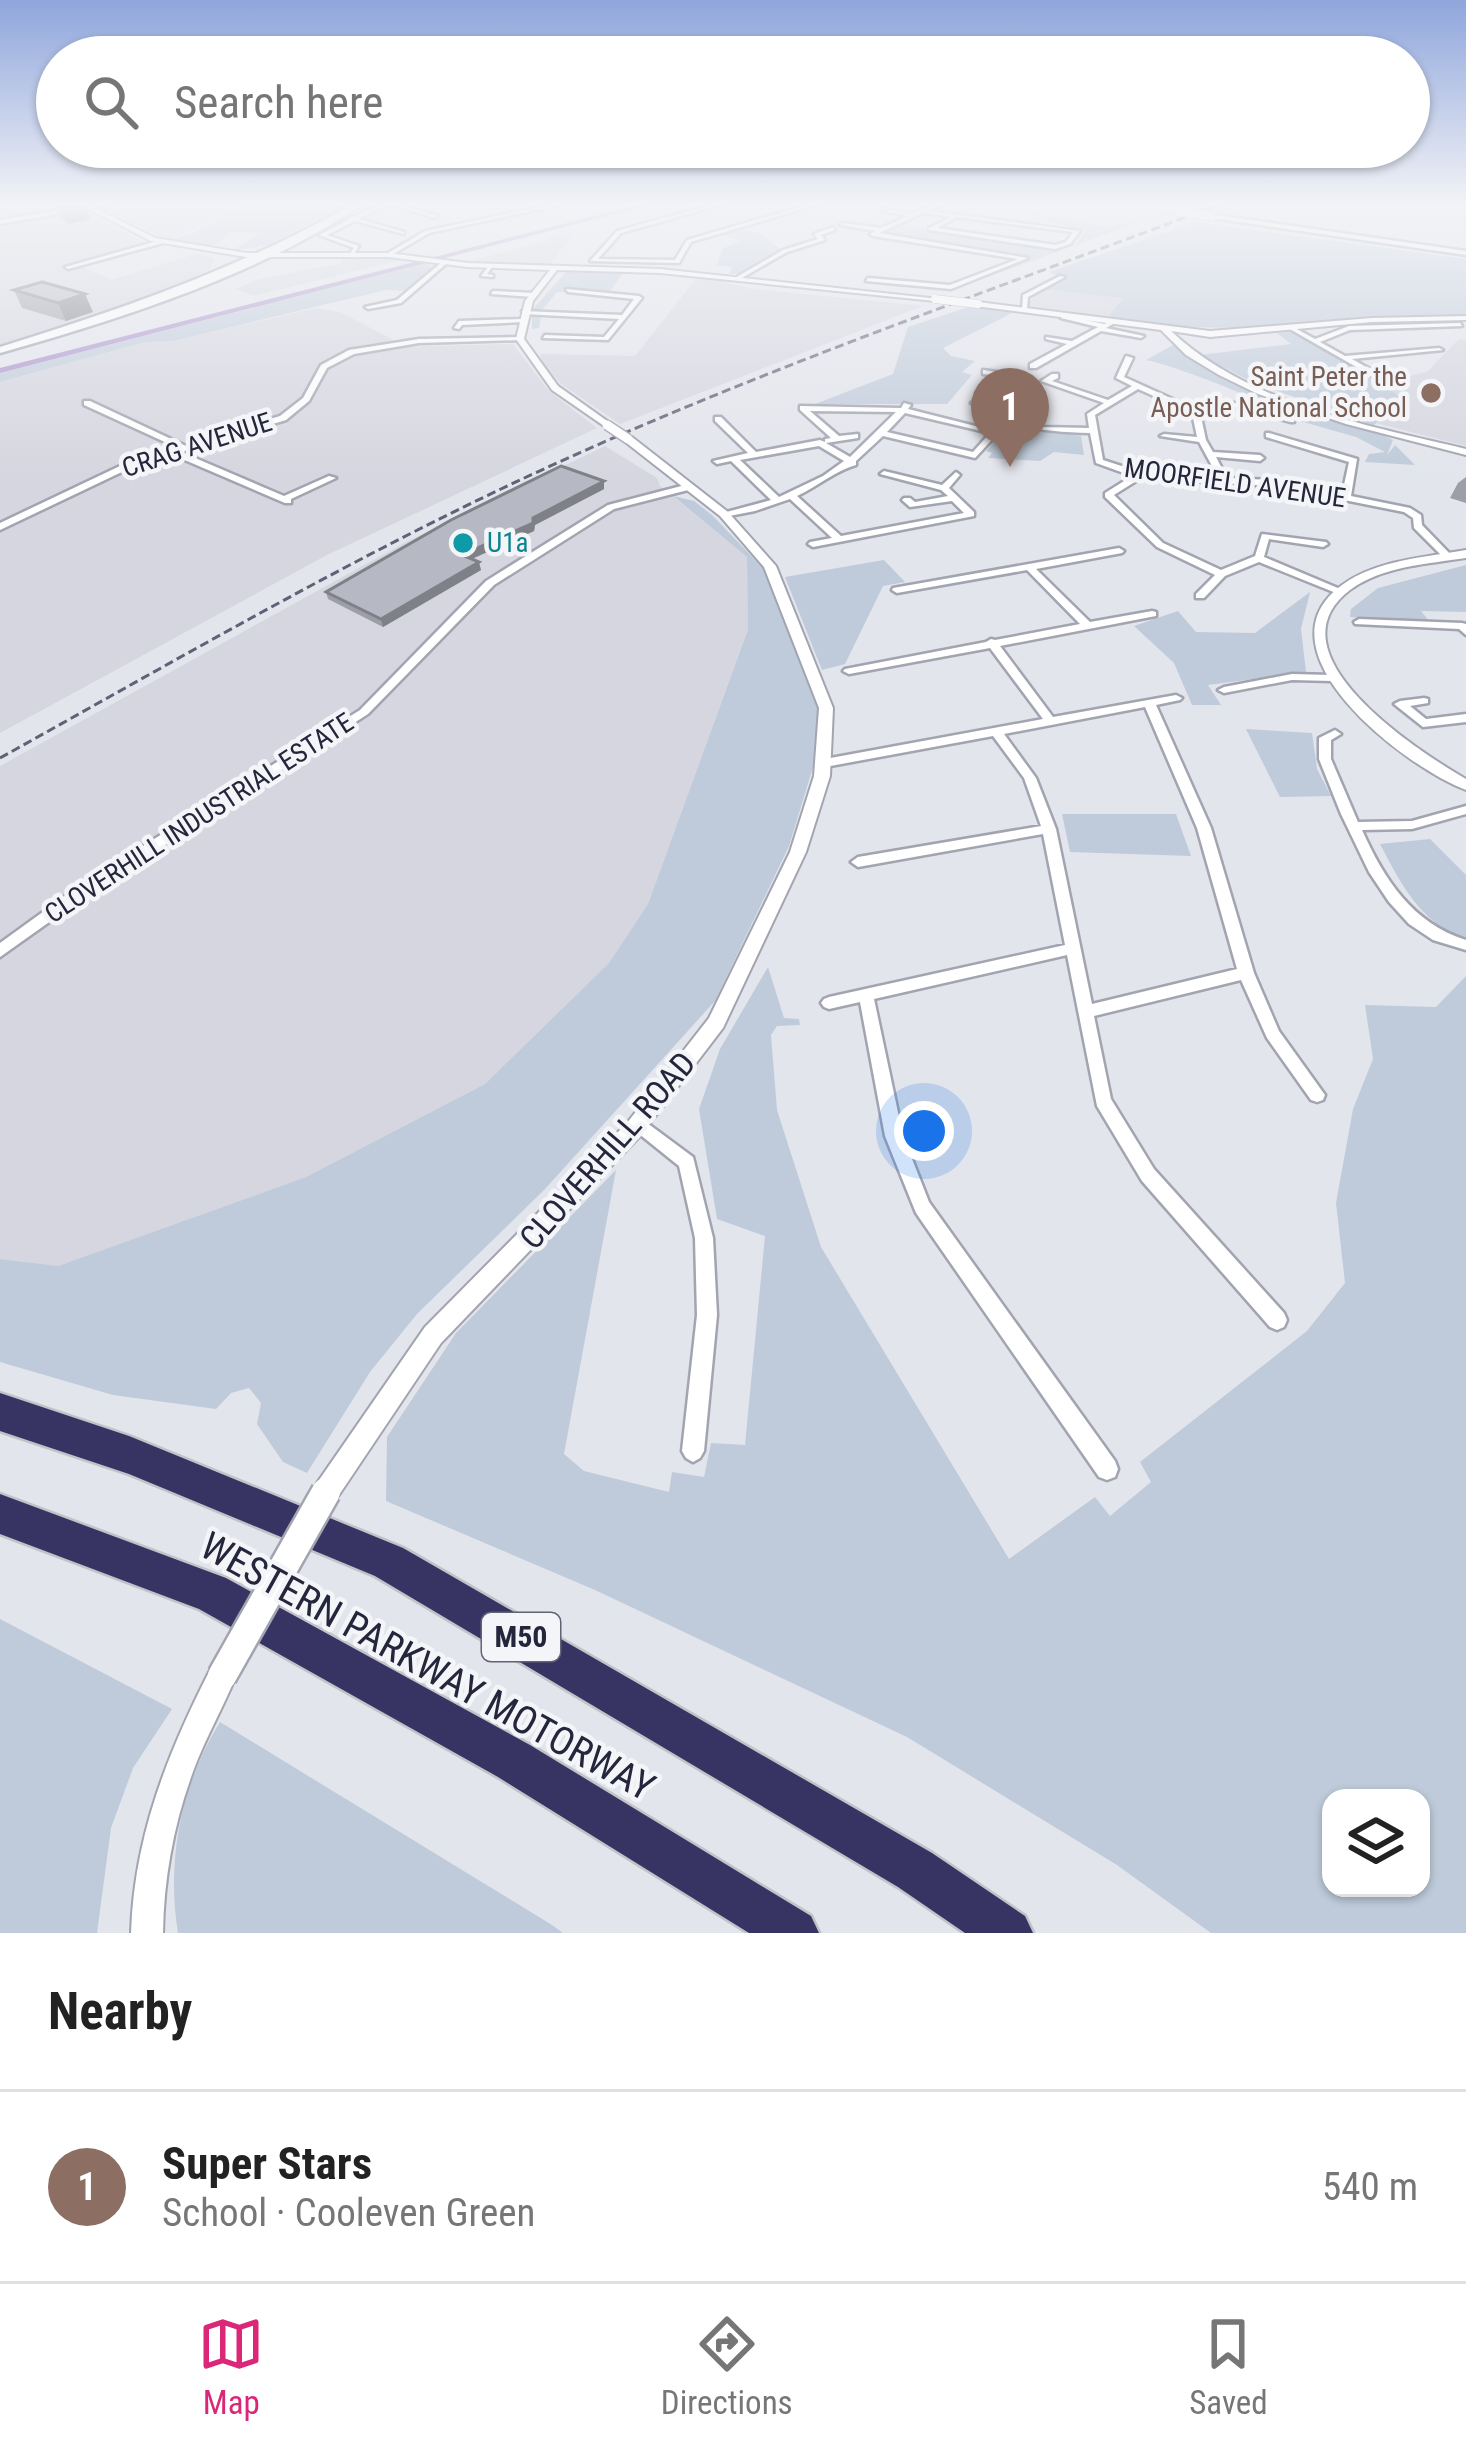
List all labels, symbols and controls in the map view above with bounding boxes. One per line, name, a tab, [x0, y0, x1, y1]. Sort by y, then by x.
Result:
search box	[36, 36, 1430, 168]
icon: search	[78, 69, 144, 135]
text: Search here	[174, 76, 383, 129]
place label: Saint Peter the Apostle National School	[1151, 361, 1407, 424]
pin: 1	[971, 368, 1049, 467]
marker: Saint Peter the Apostle National School	[1418, 380, 1444, 406]
street label: CRAG AVENUE	[118, 406, 276, 484]
street label: MOORFIELD AVENUE	[1122, 452, 1348, 514]
place label: U1a	[487, 527, 528, 559]
marker: U1a	[450, 530, 476, 556]
street label: CLOVERHILL INDUSTRIAL ESTATE	[39, 706, 359, 930]
street label: CLOVERHILL ROAD	[511, 1044, 703, 1257]
your location	[894, 1101, 954, 1161]
street label: WESTERN PARKWAY MOTORWAY	[193, 1523, 662, 1811]
road number: M50	[482, 1613, 560, 1661]
map controls	[1322, 1789, 1430, 1897]
button: layers	[1322, 1789, 1430, 1897]
text: Nearby	[48, 1982, 192, 2041]
text: Super Stars	[162, 2137, 372, 2190]
text: 1	[77, 2164, 97, 2210]
text: 540 m	[1322, 2164, 1418, 2210]
text: School · Cooleven Green	[162, 2190, 535, 2236]
tab: Map	[198, 2311, 264, 2422]
tab: Directions	[661, 2311, 793, 2422]
tab: Saved	[1189, 2311, 1268, 2422]

